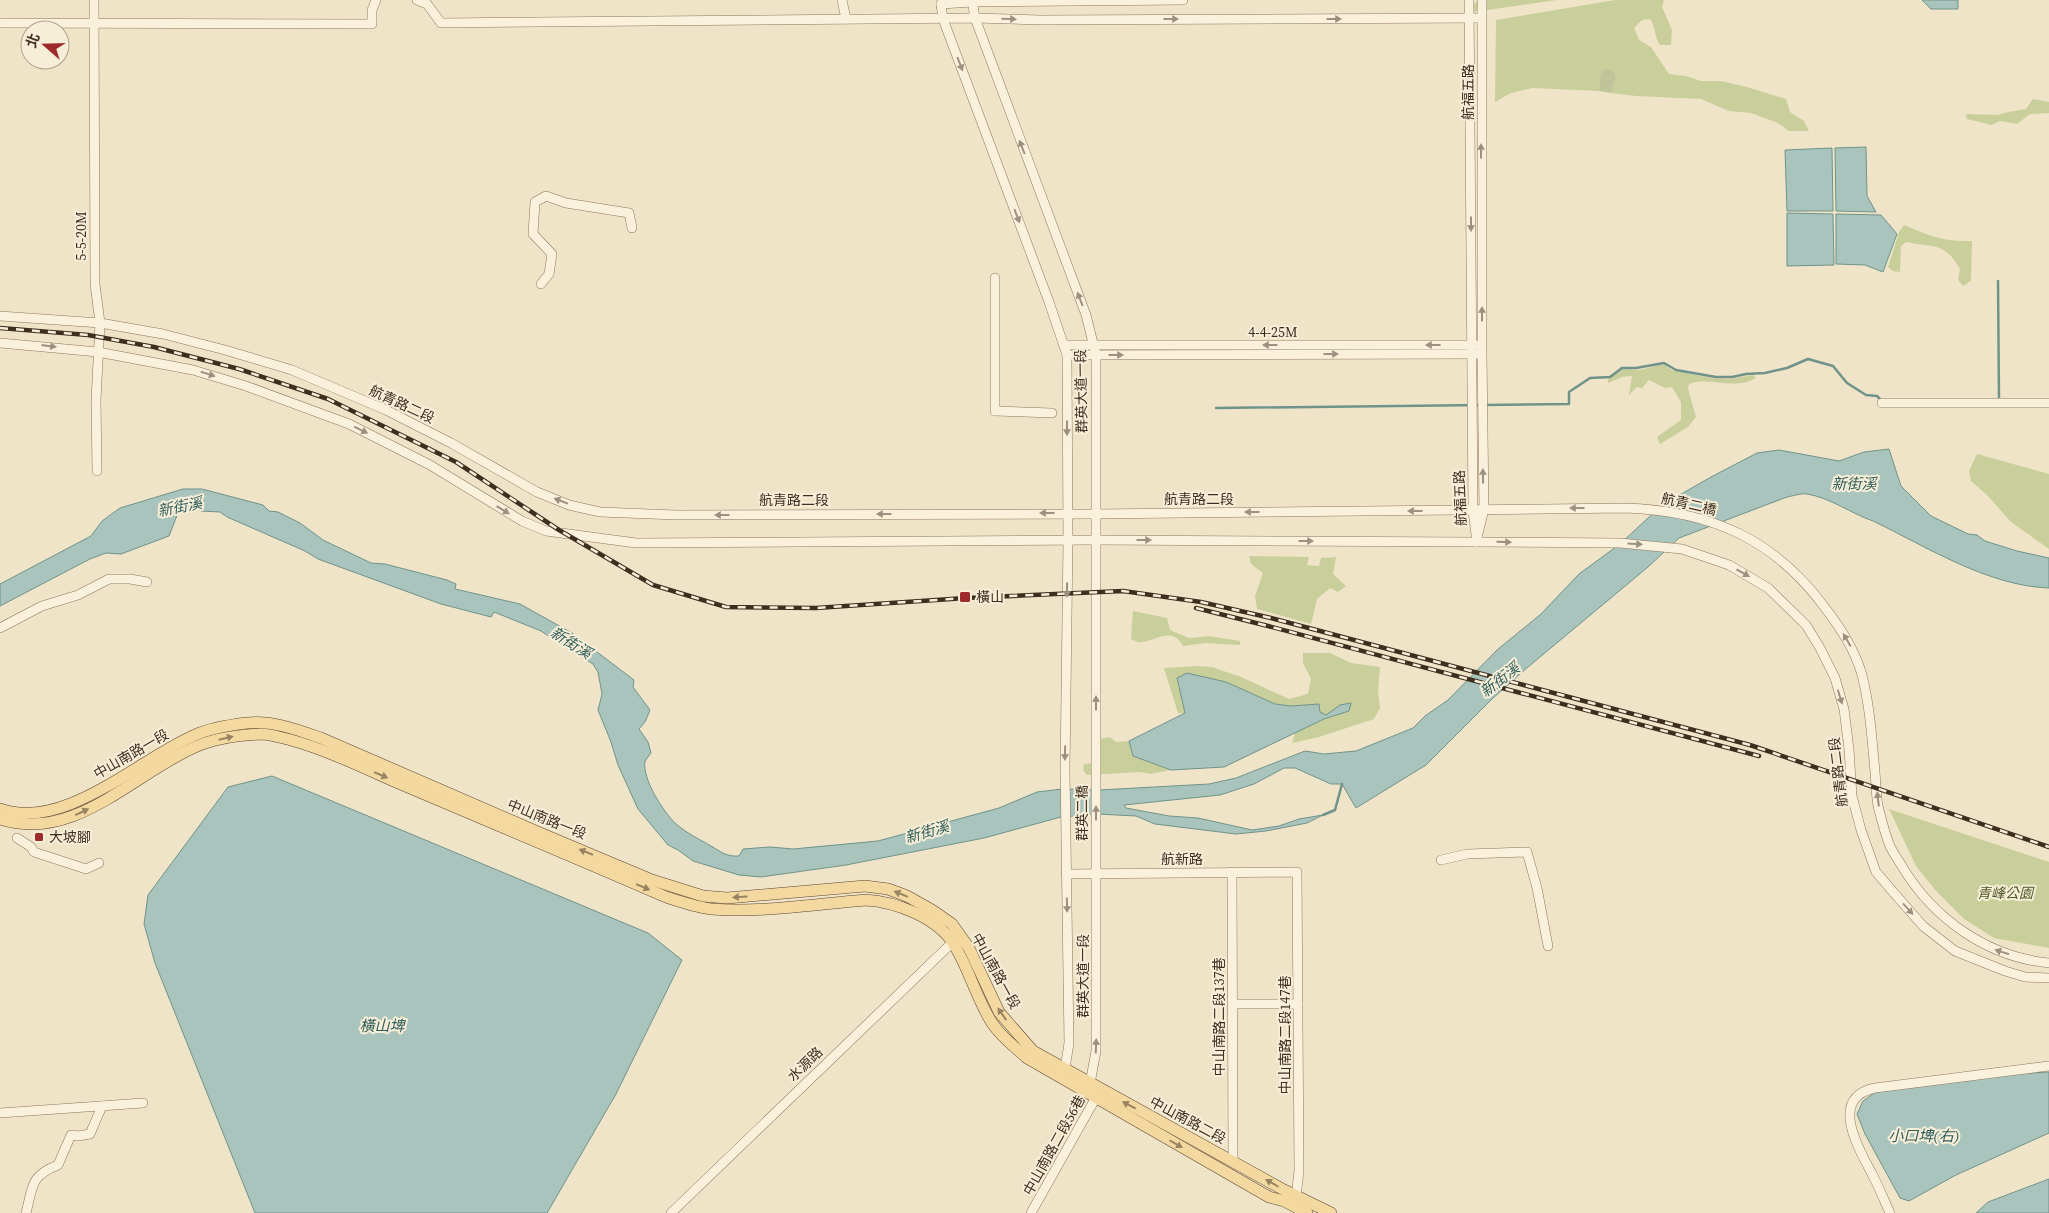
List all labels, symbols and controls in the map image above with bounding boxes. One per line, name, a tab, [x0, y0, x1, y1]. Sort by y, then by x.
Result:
one-way arrow	[1001, 15, 1017, 23]
one-way arrow	[1163, 15, 1179, 23]
one-way arrow	[1326, 15, 1342, 23]
north arrow	[20, 20, 70, 70]
text: 北	[21, 31, 45, 51]
one-way arrow	[957, 57, 964, 72]
street label: 航福五路	[1458, 64, 1478, 120]
one-way arrow	[1018, 139, 1026, 154]
one-way arrow	[1477, 143, 1485, 159]
one-way arrow	[1014, 209, 1021, 224]
street label: 5-5-20M	[71, 211, 91, 261]
one-way arrow	[1467, 216, 1475, 232]
one-way arrow	[1076, 291, 1084, 306]
one-way arrow	[1478, 306, 1486, 322]
street label: 4-4-25M	[1248, 322, 1298, 342]
one-way arrow	[1262, 341, 1278, 349]
one-way arrow	[1425, 341, 1441, 349]
one-way arrow	[41, 342, 57, 350]
street label: 群英大道一段	[1070, 349, 1092, 433]
one-way arrow	[1323, 350, 1339, 358]
one-way arrow	[1108, 351, 1124, 359]
one-way arrow	[201, 371, 216, 379]
street label: 航青路二段	[366, 380, 438, 428]
one-way arrow	[1063, 420, 1071, 436]
one-way arrow	[354, 426, 368, 434]
one-way arrow	[1479, 468, 1487, 484]
street label: 航福五路	[1449, 470, 1471, 526]
water label: 新街溪	[1831, 473, 1878, 494]
street label: 航青二橋	[1659, 488, 1719, 520]
street label: 航青路二段	[1164, 489, 1234, 509]
street label: 航青路二段	[759, 490, 829, 510]
water label: 新街溪	[156, 492, 206, 521]
one-way arrow	[553, 497, 568, 505]
one-way arrow	[1569, 504, 1585, 512]
one-way arrow	[496, 505, 509, 514]
one-way arrow	[1407, 507, 1423, 515]
one-way arrow	[1038, 509, 1054, 517]
one-way arrow	[1244, 509, 1260, 517]
one-way arrow	[876, 510, 892, 518]
one-way arrow	[713, 511, 729, 519]
one-way arrow	[1136, 536, 1152, 544]
one-way arrow	[1298, 537, 1314, 545]
one-way arrow	[1496, 538, 1512, 546]
one-way arrow	[1628, 540, 1644, 548]
one-way arrow	[1736, 569, 1751, 577]
one-way arrow	[1063, 583, 1071, 599]
place label: 橫山	[976, 587, 1004, 607]
marker: 橫山	[958, 590, 972, 604]
water label: 新街溪	[547, 622, 598, 664]
one-way arrow	[1843, 634, 1852, 647]
water label: 新街溪	[1475, 656, 1525, 702]
one-way arrow	[1837, 690, 1845, 705]
one-way arrow	[1092, 695, 1100, 711]
street label: 中山南路一段	[90, 724, 172, 784]
one-way arrow	[218, 734, 233, 742]
street label: 航青路二段	[1824, 736, 1852, 808]
one-way arrow	[1061, 745, 1069, 761]
one-way arrow	[374, 772, 388, 780]
street label: 群英二橋	[1072, 785, 1092, 841]
one-way arrow	[1874, 790, 1882, 806]
street label: 中山南路一段	[504, 794, 590, 844]
one-way arrow	[1092, 805, 1100, 821]
one-way arrow	[75, 807, 89, 815]
water label: 新街溪	[902, 815, 953, 848]
place label: 大坡腳	[49, 827, 91, 847]
marker: 大坡腳	[33, 831, 45, 843]
one-way arrow	[579, 847, 593, 855]
street label: 航新路	[1161, 849, 1203, 869]
one-way arrow	[636, 883, 650, 891]
park label: 青峰公園	[1977, 883, 2035, 903]
one-way arrow	[893, 890, 908, 898]
one-way arrow	[732, 893, 748, 901]
one-way arrow	[1063, 897, 1071, 913]
one-way arrow	[1902, 902, 1914, 914]
street label: 中山南路一段	[967, 929, 1025, 1013]
street label: 群英大道一段	[1073, 934, 1093, 1018]
one-way arrow	[1994, 948, 2009, 956]
street label: 中山南路二段137巷	[1209, 958, 1229, 1077]
street label: 中山南路二段147巷	[1275, 976, 1295, 1095]
one-way arrow	[997, 1007, 1007, 1021]
water label: 橫山埤	[359, 1015, 406, 1036]
one-way arrow	[1092, 1038, 1100, 1054]
street label: 水源路	[783, 1042, 827, 1086]
street label: 中山南路二段56巷	[1018, 1091, 1090, 1199]
street label: 中山南路二段	[1146, 1091, 1230, 1149]
one-way arrow	[1122, 1101, 1136, 1109]
water label: 小口埤(右)	[1888, 1125, 1960, 1146]
one-way arrow	[1169, 1139, 1182, 1148]
one-way arrow	[1264, 1179, 1279, 1187]

